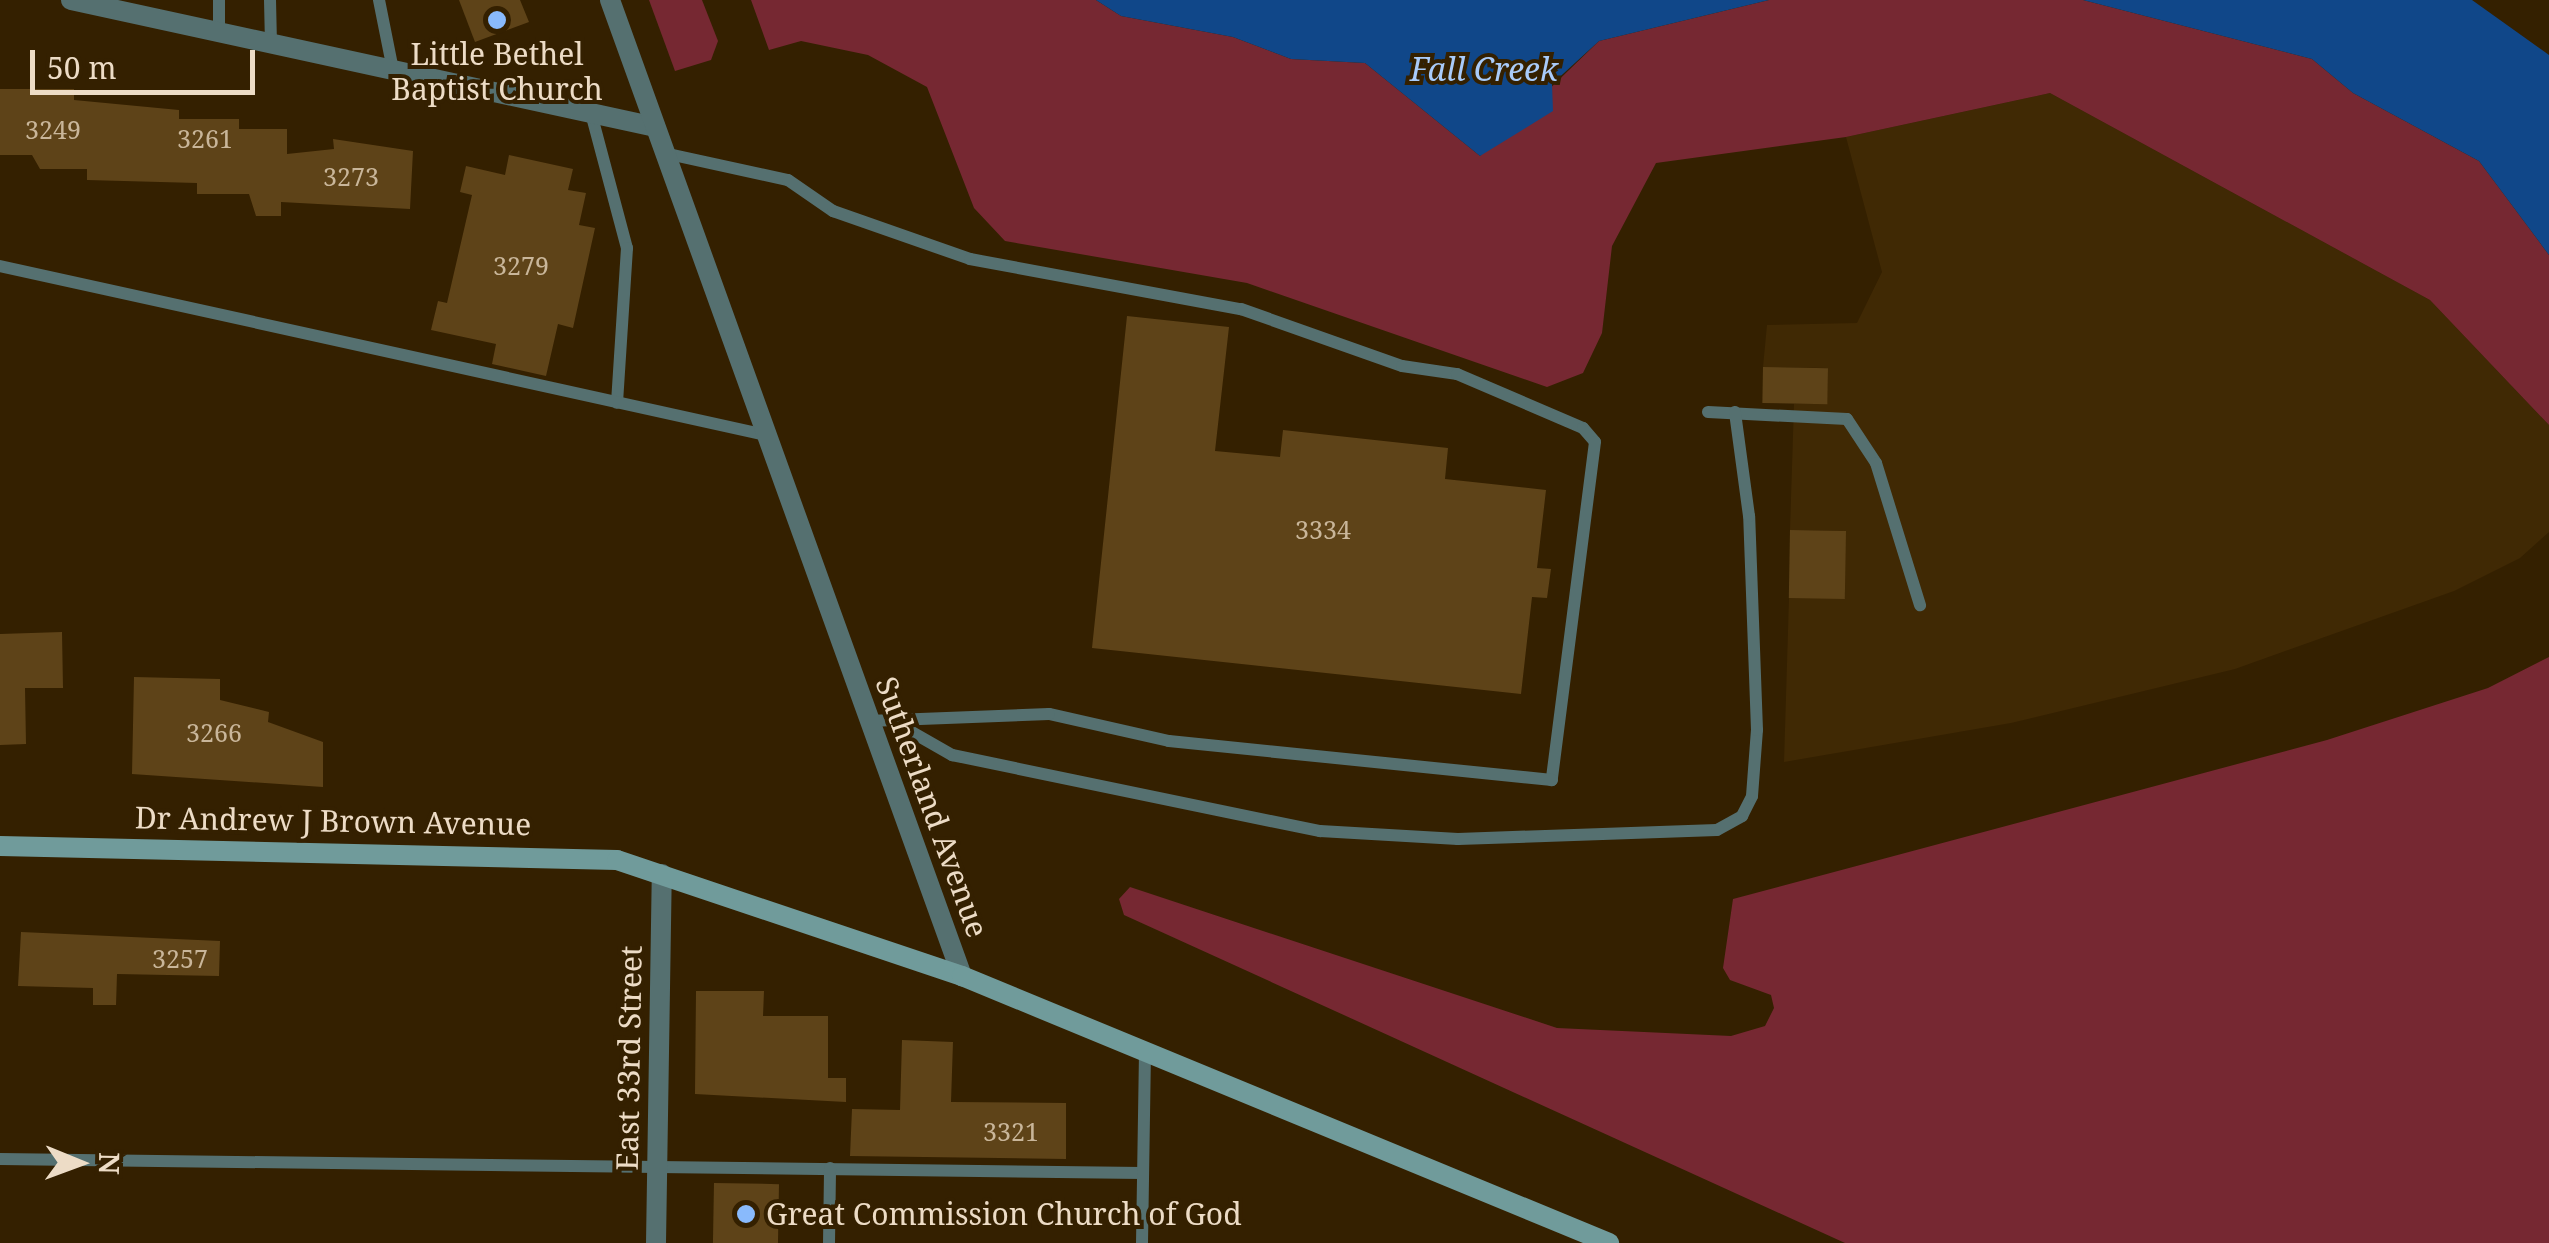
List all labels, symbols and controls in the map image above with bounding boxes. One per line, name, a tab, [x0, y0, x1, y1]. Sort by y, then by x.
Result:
marker: Little Bethel Baptist Church	[486, 9, 508, 31]
scale bar	[35, 30, 260, 92]
place label: Little Bethel Baptist Church	[391, 36, 603, 106]
text: 50 m	[47, 47, 117, 88]
water label: Fall Creek	[1410, 50, 1558, 88]
house number: 3249	[25, 114, 81, 144]
house number: 3261	[177, 123, 233, 153]
house number: 3273	[323, 161, 379, 191]
house number: 3279	[493, 250, 549, 280]
house number: 3334	[1295, 514, 1351, 544]
street label: Sutherland Avenue	[868, 672, 996, 942]
house number: 3266	[186, 717, 242, 747]
street label: Dr Andrew J Brown Avenue	[135, 800, 531, 842]
house number: 3257	[152, 943, 208, 973]
street label: East 33rd Street	[609, 945, 649, 1171]
north arrow	[30, 1113, 130, 1213]
house number: 3321	[983, 1116, 1039, 1146]
text: N	[91, 1152, 129, 1175]
place label: Great Commission Church of God	[766, 1196, 1242, 1232]
marker: Great Commission Church of God	[735, 1203, 757, 1225]

